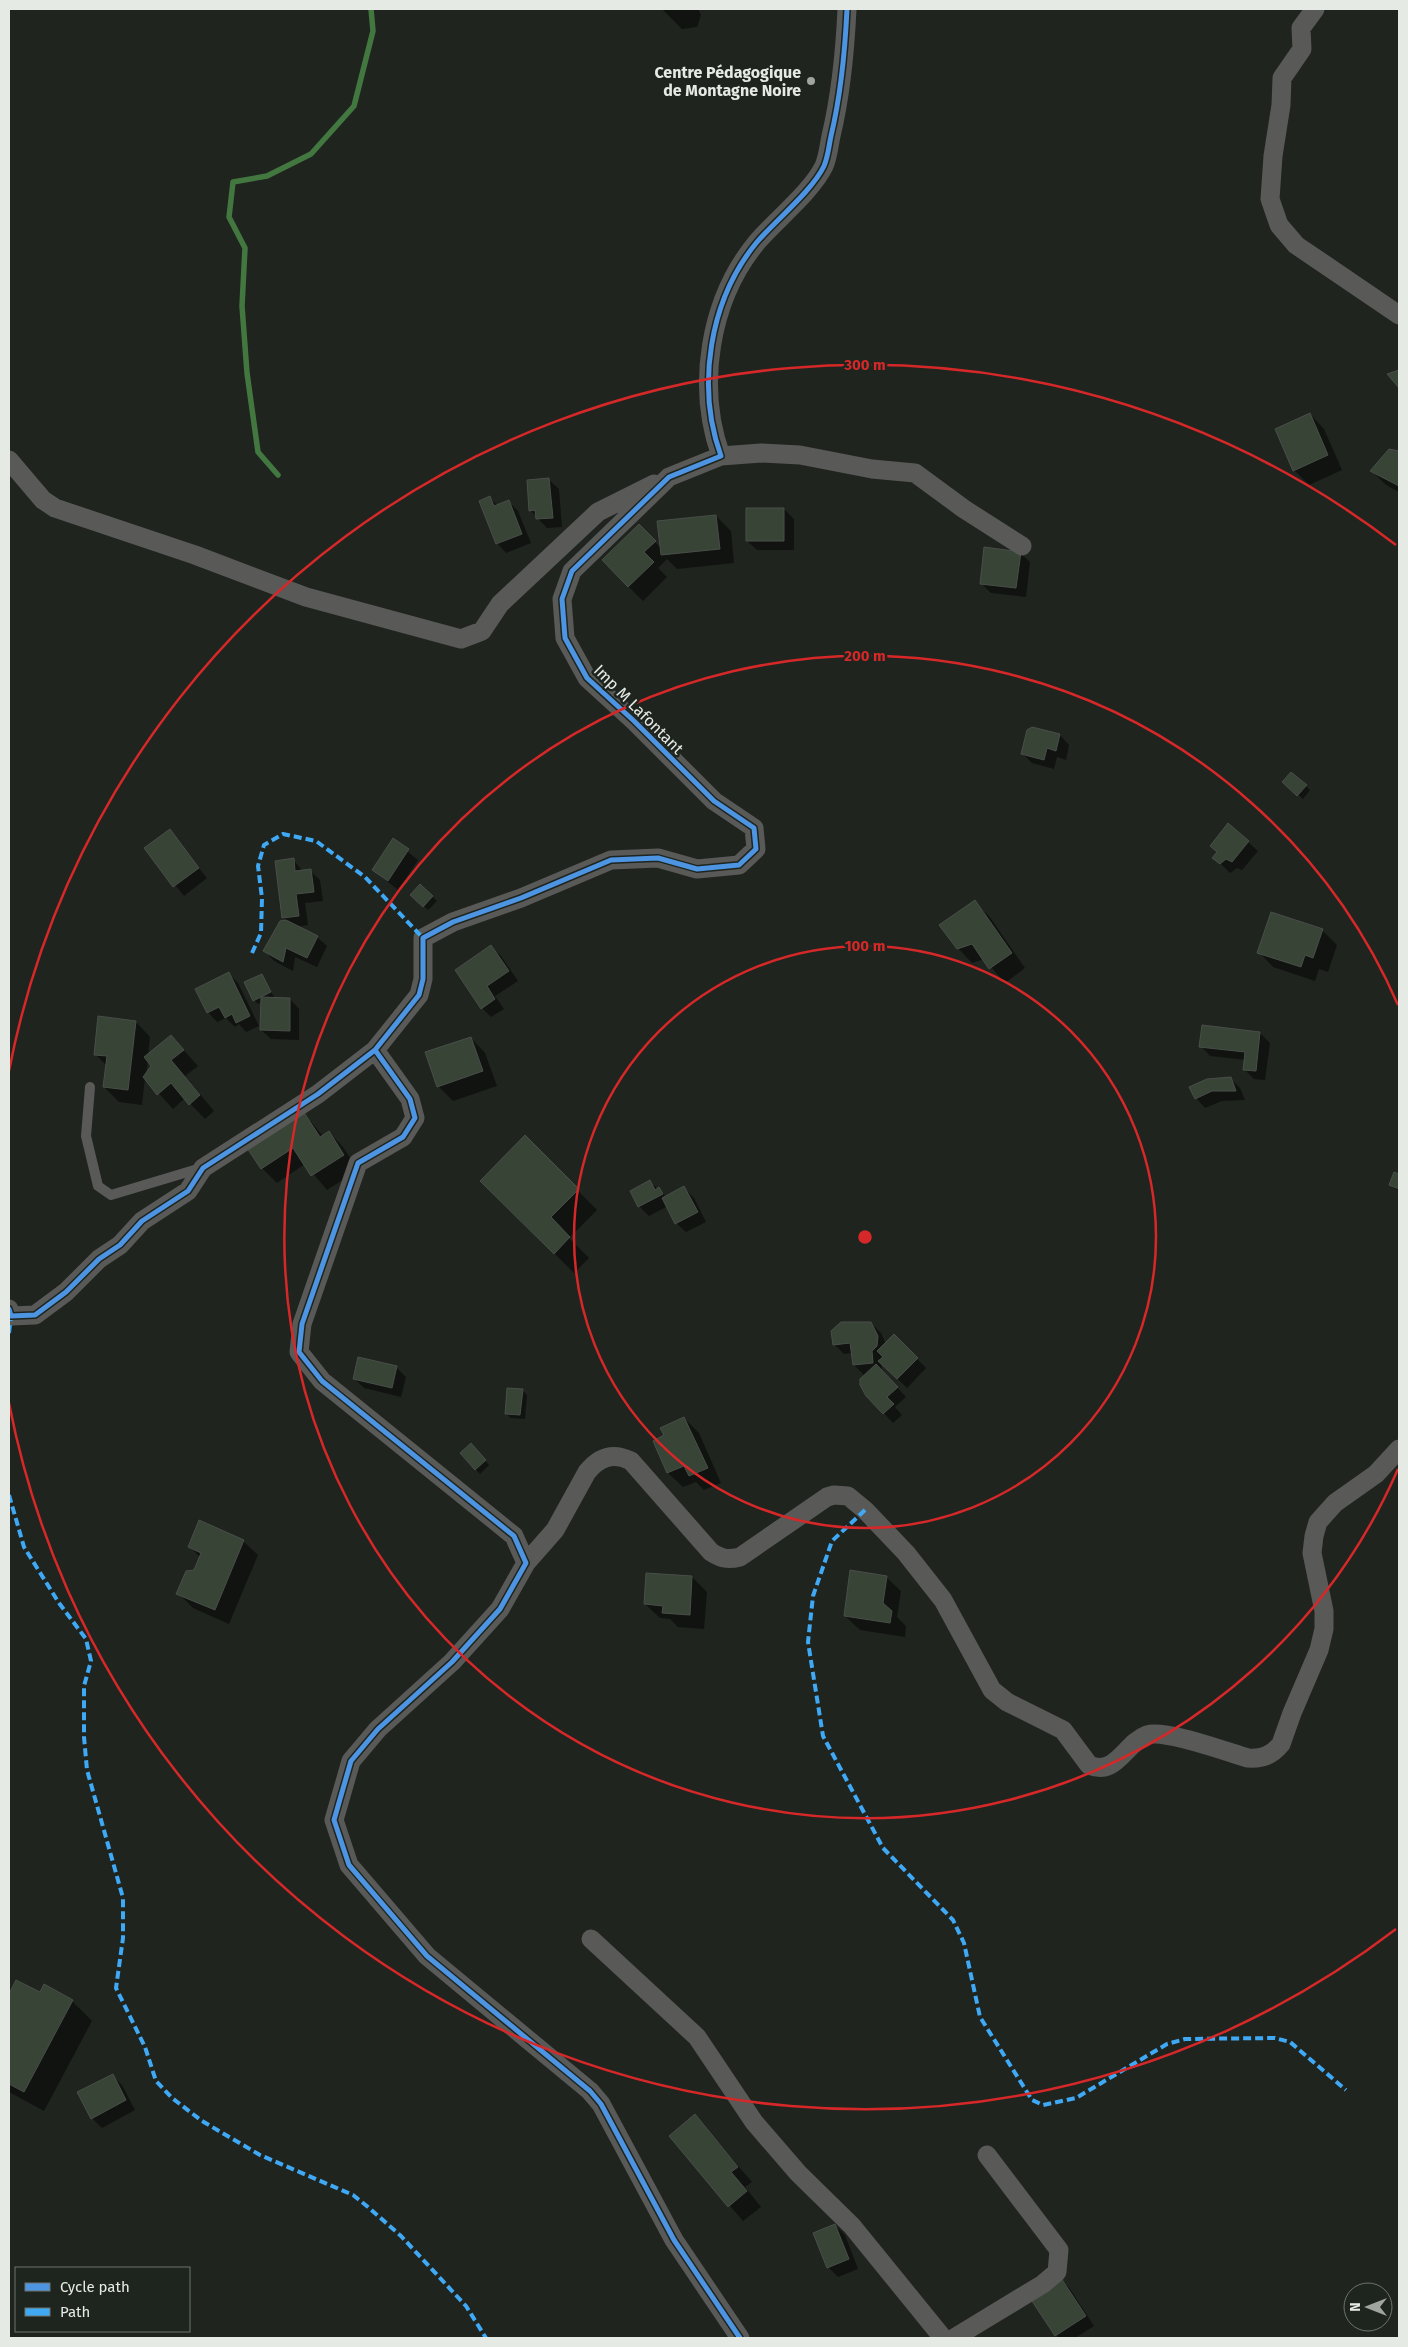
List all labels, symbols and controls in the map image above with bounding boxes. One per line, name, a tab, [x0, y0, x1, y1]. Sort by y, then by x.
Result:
place label: Centre Pédagogique de Montagne Noire	[654, 63, 801, 100]
marker: Centre Pédagogique de Montagne Noire	[805, 75, 817, 87]
text: 300 m	[843, 356, 886, 374]
text: 200 m	[844, 647, 886, 665]
street label: Imp M Lafontant	[590, 661, 688, 758]
text: 100 m	[845, 937, 885, 955]
centre of rings	[856, 1228, 874, 1246]
legend	[15, 2267, 190, 2332]
text: Cycle path	[60, 2278, 130, 2296]
north arrow	[1343, 2282, 1393, 2332]
text: N	[1347, 2302, 1364, 2312]
text: Path	[60, 2303, 90, 2321]

